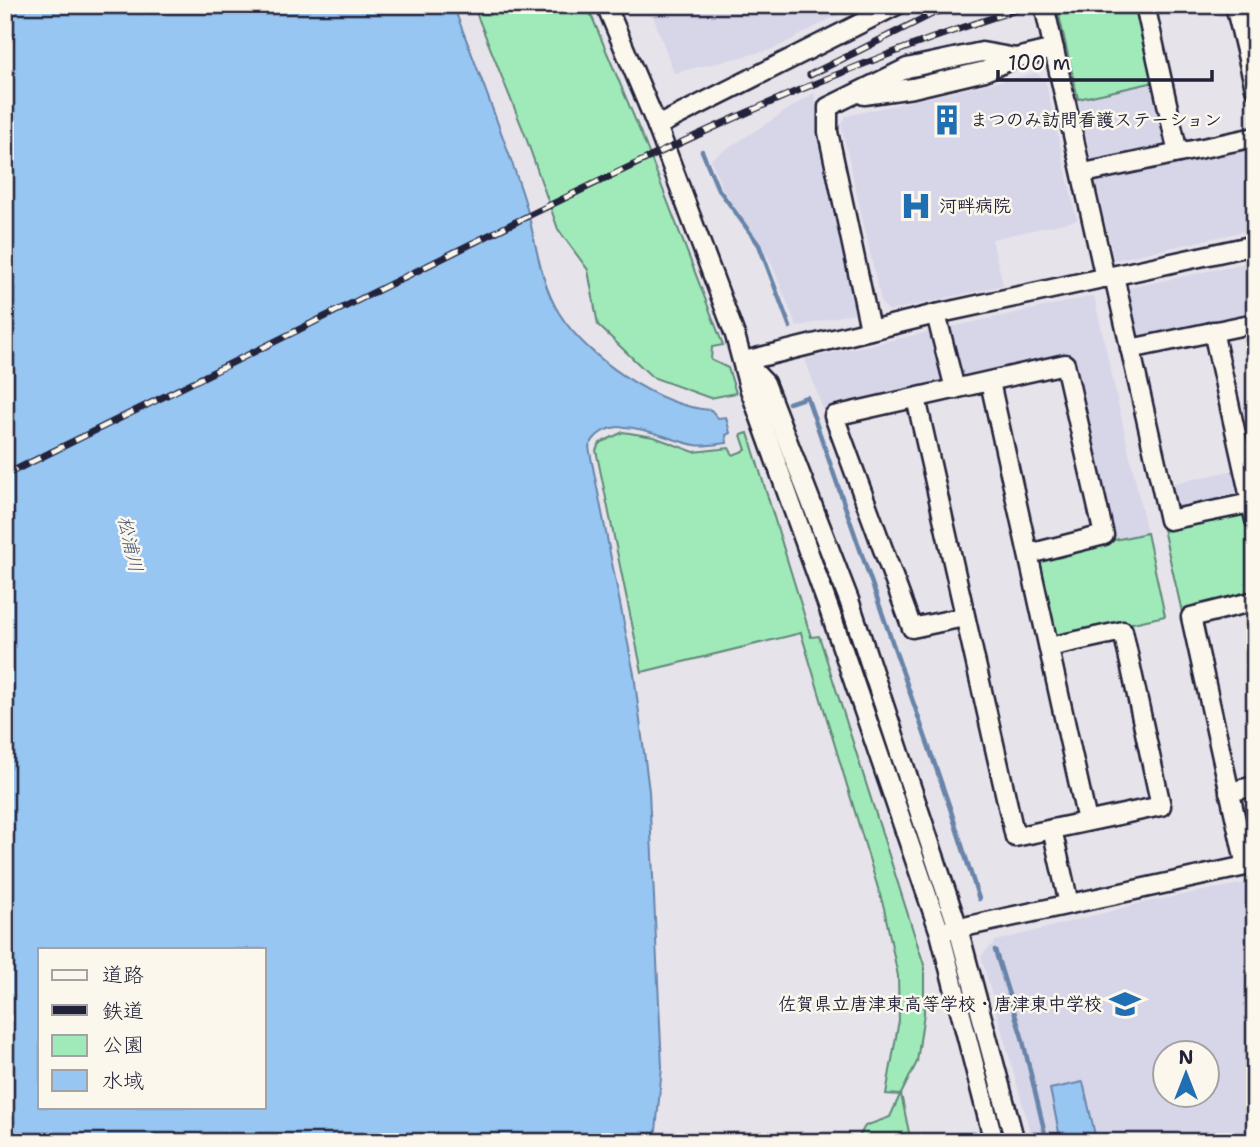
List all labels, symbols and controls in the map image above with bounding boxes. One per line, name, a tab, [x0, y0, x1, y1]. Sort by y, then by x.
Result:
scale bar	[998, 38, 1211, 82]
text: 100 m	[1008, 49, 1071, 77]
building icon: まつのみ訪問看護ステーション	[930, 103, 964, 137]
place label: まつのみ訪問看護ステーション	[970, 108, 1222, 132]
hospital icon: 河畔病院	[899, 189, 933, 223]
place label: 河畔病院	[939, 194, 1011, 218]
water label: 松浦川	[112, 514, 149, 575]
legend	[38, 948, 266, 1108]
text: 道路	[102, 961, 144, 989]
school or university icon: 佐賀県立唐津東高等学校・唐津東中学校	[1108, 987, 1142, 1021]
place label: 佐賀県立唐津東高等学校・唐津東中学校	[778, 992, 1102, 1016]
text: 鉄道	[102, 997, 144, 1025]
text: 公園	[102, 1031, 144, 1059]
north arrow	[1152, 1038, 1222, 1108]
text: N	[1178, 1045, 1194, 1070]
text: 水域	[102, 1067, 144, 1095]

